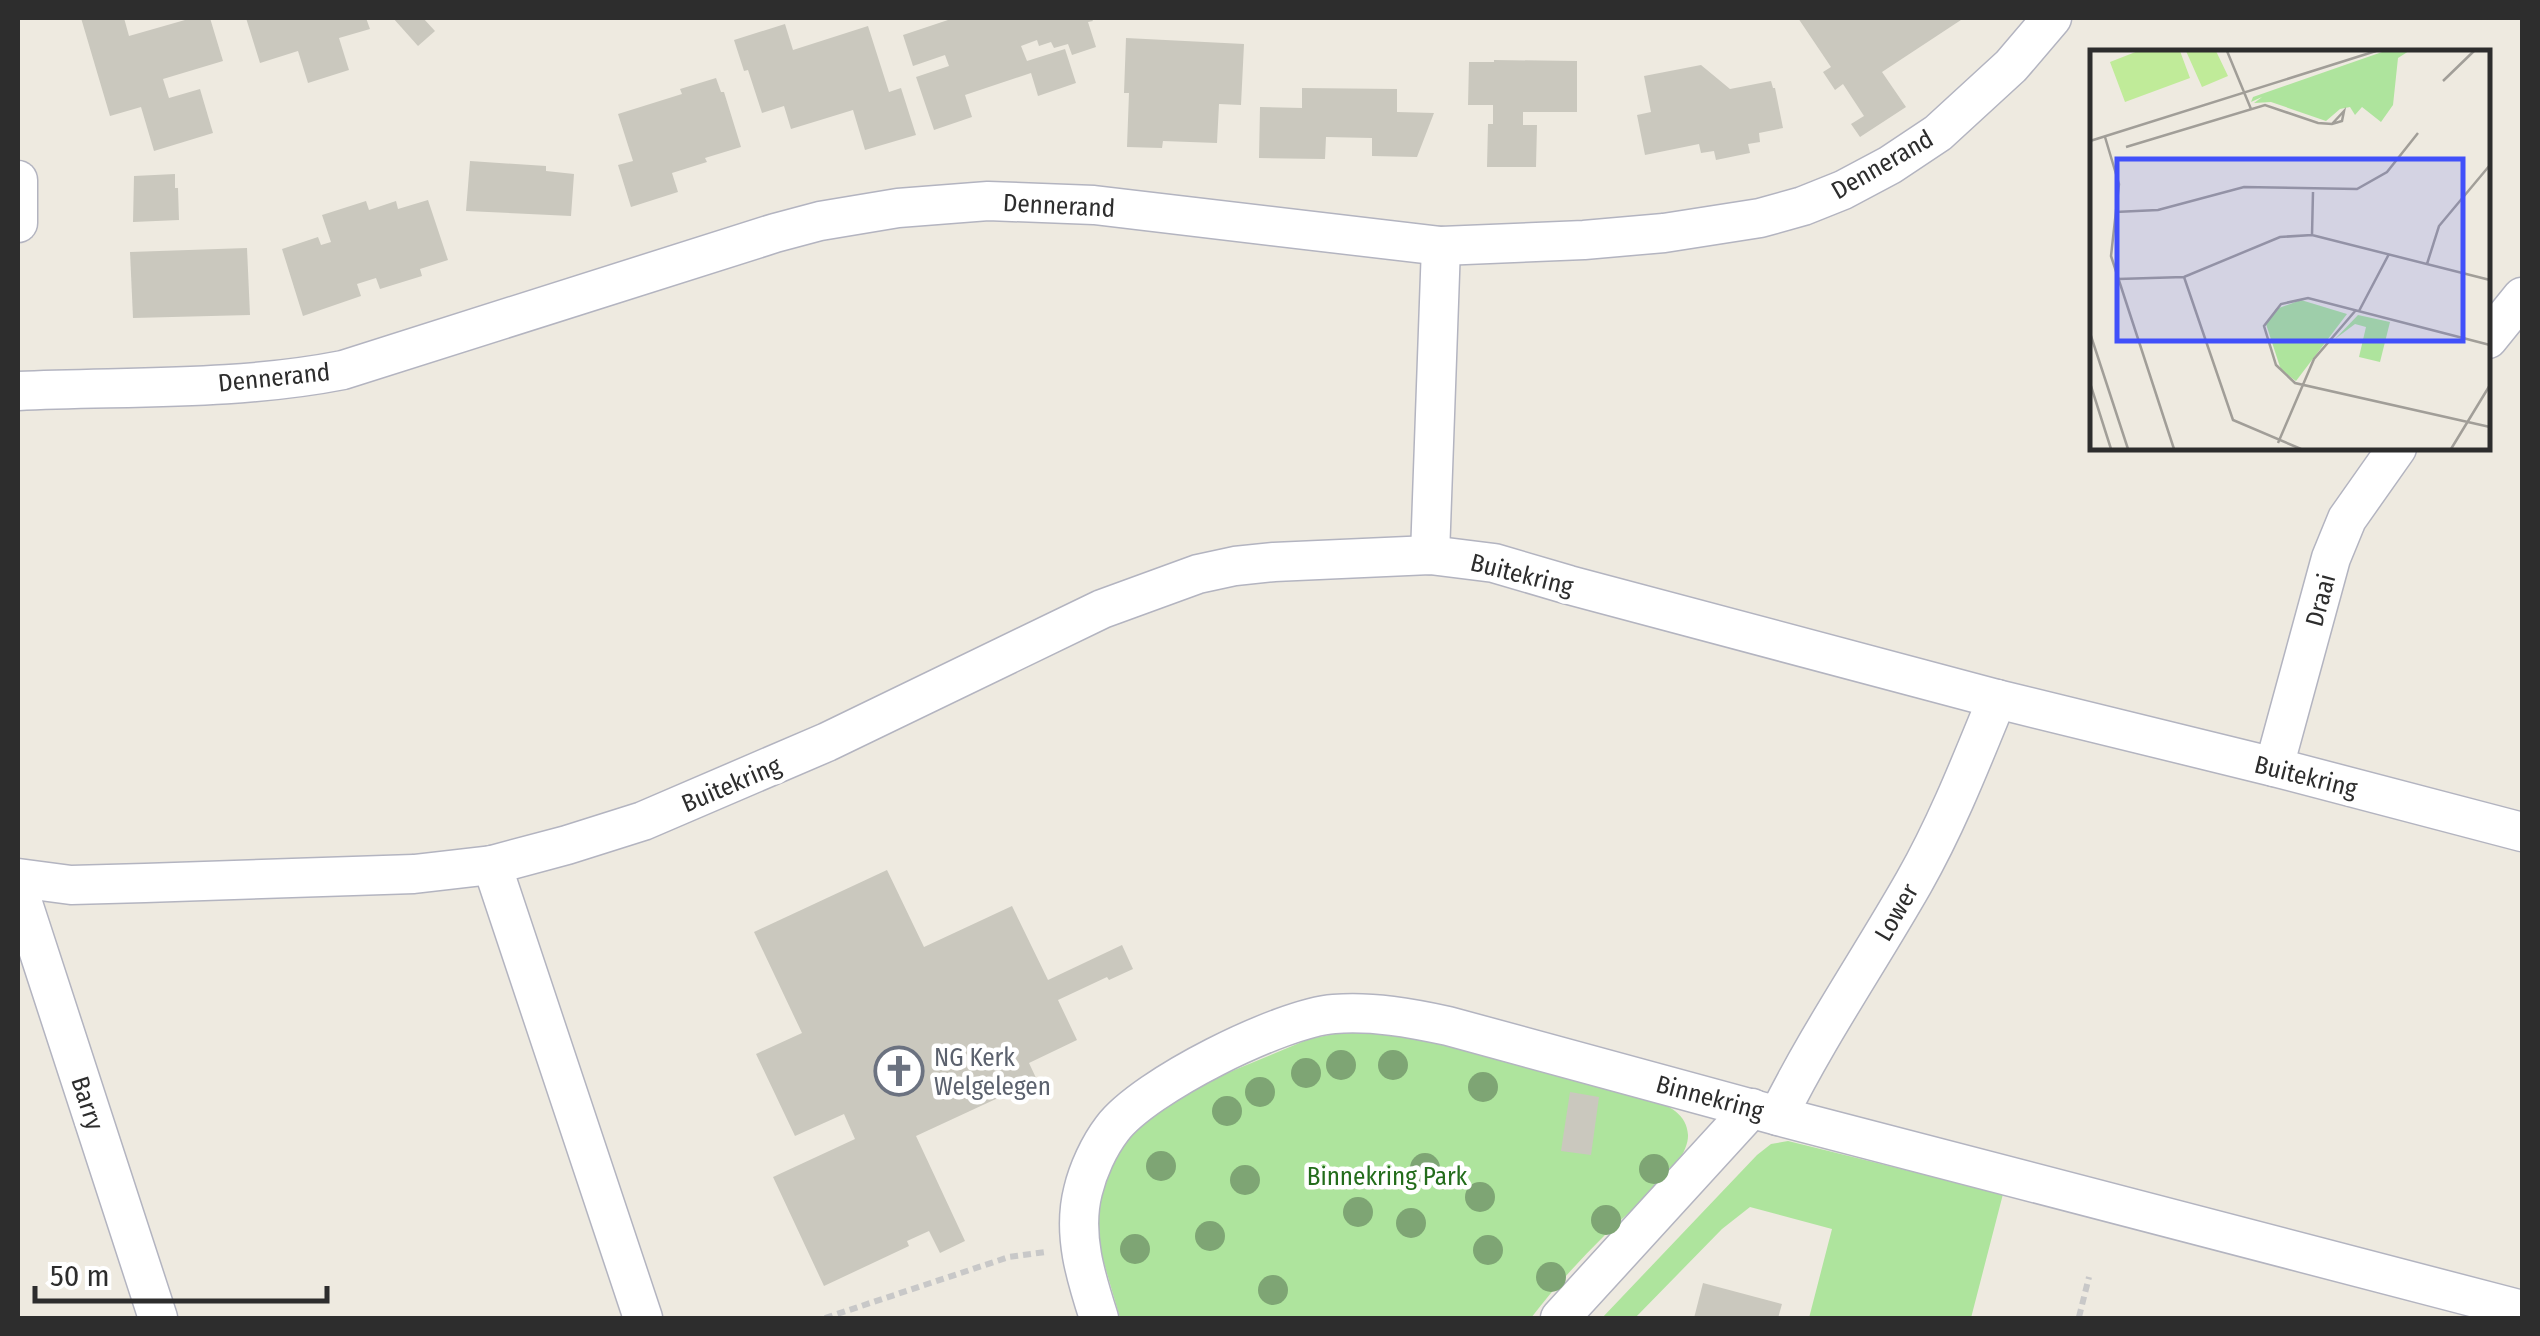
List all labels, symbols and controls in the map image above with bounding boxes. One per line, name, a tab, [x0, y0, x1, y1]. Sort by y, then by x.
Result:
inset map	[2090, 50, 2490, 450]
street label: Dennerand	[1826, 124, 1939, 206]
street label: Dennerand	[1002, 188, 1116, 224]
street label: Dennerand	[217, 357, 332, 399]
street label: Buitekring	[1467, 548, 1576, 602]
street label: Draai	[2300, 571, 2342, 630]
street label: Buitekring	[2251, 750, 2360, 804]
street label: Buitekring	[677, 751, 786, 819]
street label: Lower	[1869, 878, 1925, 946]
place label: NG Kerk Welgelegen	[934, 1043, 1051, 1102]
church icon: NG Kerk Welgelegen	[873, 1045, 925, 1097]
street label: Binnekring	[1653, 1069, 1767, 1127]
street label: Barry	[64, 1073, 110, 1134]
park label: Binnekring Park	[1307, 1162, 1468, 1192]
scale bar	[35, 1241, 328, 1303]
text: 50 m	[50, 1258, 110, 1294]

